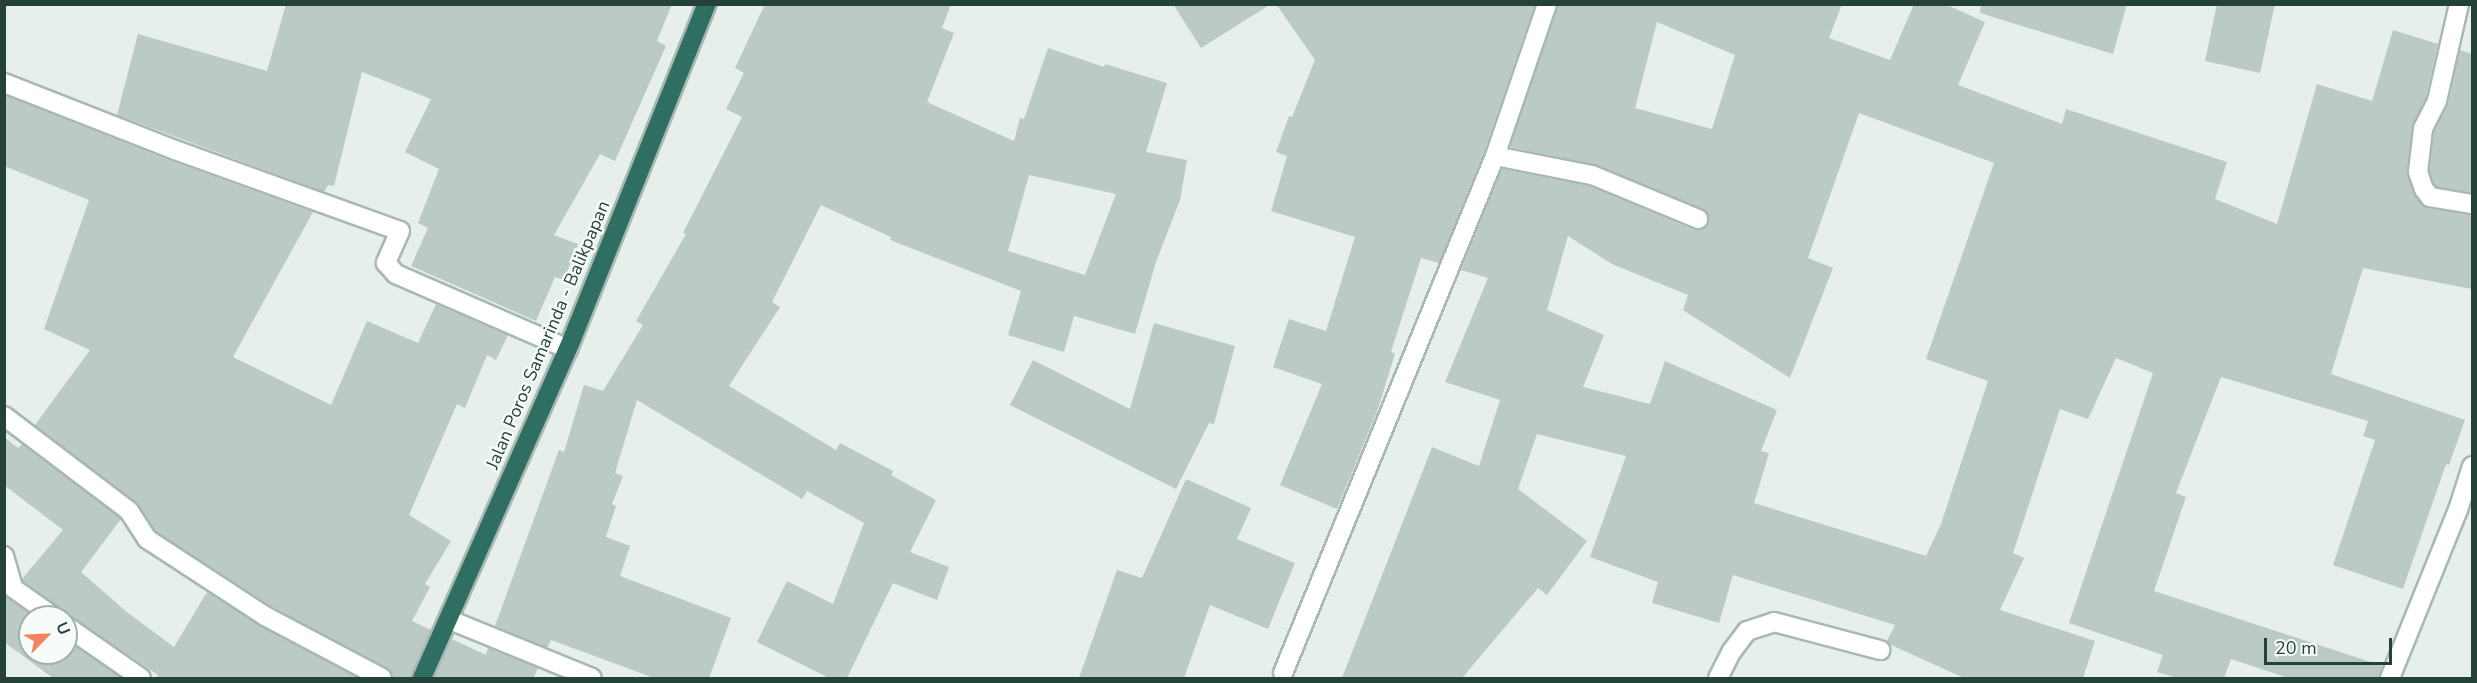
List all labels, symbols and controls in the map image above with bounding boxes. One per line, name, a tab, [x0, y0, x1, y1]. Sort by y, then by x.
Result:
street label: Jalan Poros Samarinda - Balikpapan	[481, 198, 615, 472]
north arrow	[18, 605, 78, 665]
text: U	[50, 619, 75, 638]
scale bar	[2267, 626, 2394, 664]
text: 20 m	[2275, 636, 2317, 660]

